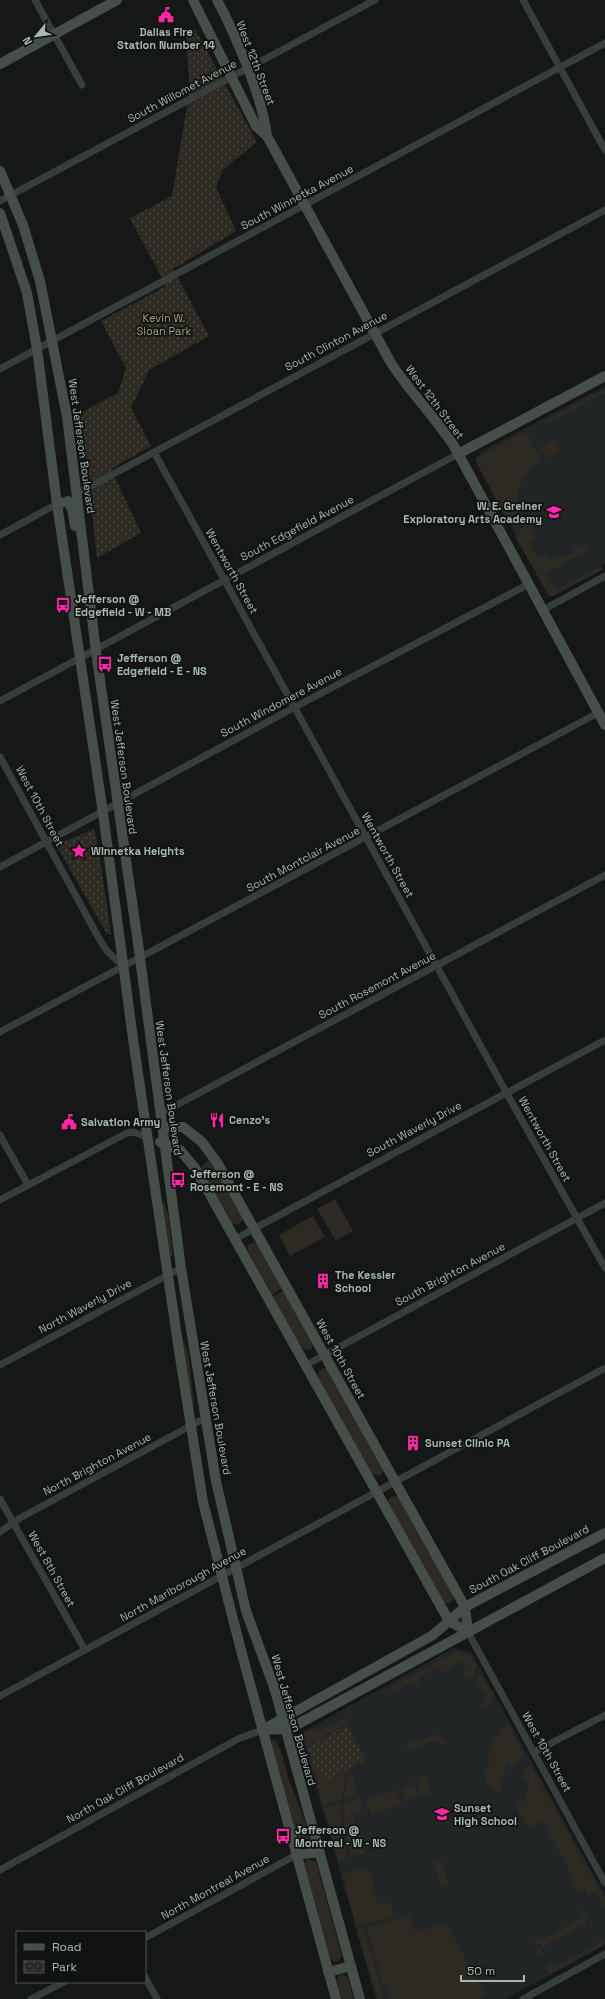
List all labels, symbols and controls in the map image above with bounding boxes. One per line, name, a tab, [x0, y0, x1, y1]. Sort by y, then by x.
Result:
public building icon: Dallas Fire Station Number 14	[157, 6, 175, 24]
north arrow	[16, 16, 56, 56]
street label: West 12th Street	[234, 19, 278, 107]
place label: Dallas Fire Station Number 14	[117, 25, 215, 52]
text: N	[19, 34, 35, 47]
street label: South Willomet Avenue	[125, 56, 239, 126]
street label: South Winnetka Avenue	[238, 161, 356, 233]
street label: South Clinton Avenue	[282, 308, 390, 374]
park label: Kevin W. Sloan Park	[136, 311, 192, 338]
street label: West 12th Street	[403, 362, 467, 442]
street label: West Jefferson Boulevard	[66, 378, 98, 514]
street label: South Edgefield Avenue	[238, 492, 356, 564]
place label: W. E. Greiner Exploratory Arts Academy	[403, 499, 543, 526]
school or university icon: W. E. Greiner Exploratory Arts Academy	[545, 503, 563, 521]
street label: Wentworth Street	[203, 526, 261, 616]
place label: Jefferson @ Edgefield - W - MB	[75, 592, 171, 619]
bus stop icon: Jefferson @ Edgefield - W - MB	[54, 596, 72, 614]
place label: Jefferson @ Edgefield - E - NS	[117, 651, 207, 678]
bus stop icon: Jefferson @ Edgefield - E - NS	[96, 655, 114, 673]
street label: South Windomere Avenue	[218, 664, 344, 740]
street label: West Jefferson Boulevard	[108, 699, 140, 835]
street label: West 10th Street	[13, 763, 67, 849]
street label: Wentworth Street	[359, 810, 417, 900]
street label: South Montclair Avenue	[244, 823, 362, 895]
place icon: Winnetka Heights	[70, 842, 88, 860]
place label: Winnetka Heights	[91, 844, 185, 858]
street label: South Rosemont Avenue	[316, 948, 438, 1022]
street label: West Jefferson Boulevard	[153, 1020, 185, 1156]
street label: Wentworth Street	[516, 1094, 574, 1184]
street label: South Waverly Drive	[364, 1098, 464, 1160]
restaurant icon: Cenzo's	[208, 1111, 226, 1129]
public building icon: Salvation Army	[60, 1113, 78, 1131]
place label: Cenzo's	[229, 1113, 270, 1127]
place label: Salvation Army	[81, 1115, 160, 1129]
place label: Jefferson @ Rosemont - E - NS	[190, 1167, 284, 1194]
bus stop icon: Jefferson @ Rosemont - E - NS	[169, 1171, 187, 1189]
street label: South Brighton Avenue	[393, 1239, 507, 1309]
place label: The Kessler School	[335, 1268, 396, 1295]
building icon: The Kessler School	[314, 1272, 332, 1290]
street label: North Waverly Drive	[36, 1276, 134, 1336]
street label: West 10th Street	[313, 1316, 369, 1402]
street label: West Jefferson Boulevard	[197, 1340, 235, 1476]
street label: North Brighton Avenue	[40, 1430, 154, 1498]
building icon: Sunset Clinic PA	[404, 1434, 422, 1452]
place label: Sunset Clinic PA	[425, 1436, 510, 1450]
street label: South Oak Cliff Boulevard	[467, 1521, 591, 1597]
street label: West 8th Street	[25, 1529, 79, 1609]
street label: North Marlborough Avenue	[117, 1543, 249, 1625]
street label: West Jefferson Boulevard	[269, 1653, 319, 1787]
street label: West 10th Street	[519, 1709, 575, 1795]
street label: North Oak Cliff Boulevard	[64, 1750, 186, 1826]
place label: Sunset High School	[454, 1801, 517, 1828]
school or university icon: Sunset High School	[433, 1805, 451, 1823]
place label: Jefferson @ Montreal - W - NS	[295, 1823, 387, 1850]
bus stop icon: Jefferson @ Montreal - W - NS	[274, 1827, 292, 1845]
street label: North Montreal Avenue	[158, 1851, 272, 1923]
legend	[16, 1931, 146, 1983]
text: Road	[52, 1939, 81, 1955]
scale bar	[461, 1957, 524, 1983]
text: Park	[52, 1959, 77, 1975]
text: 50 m	[467, 1963, 495, 1979]

